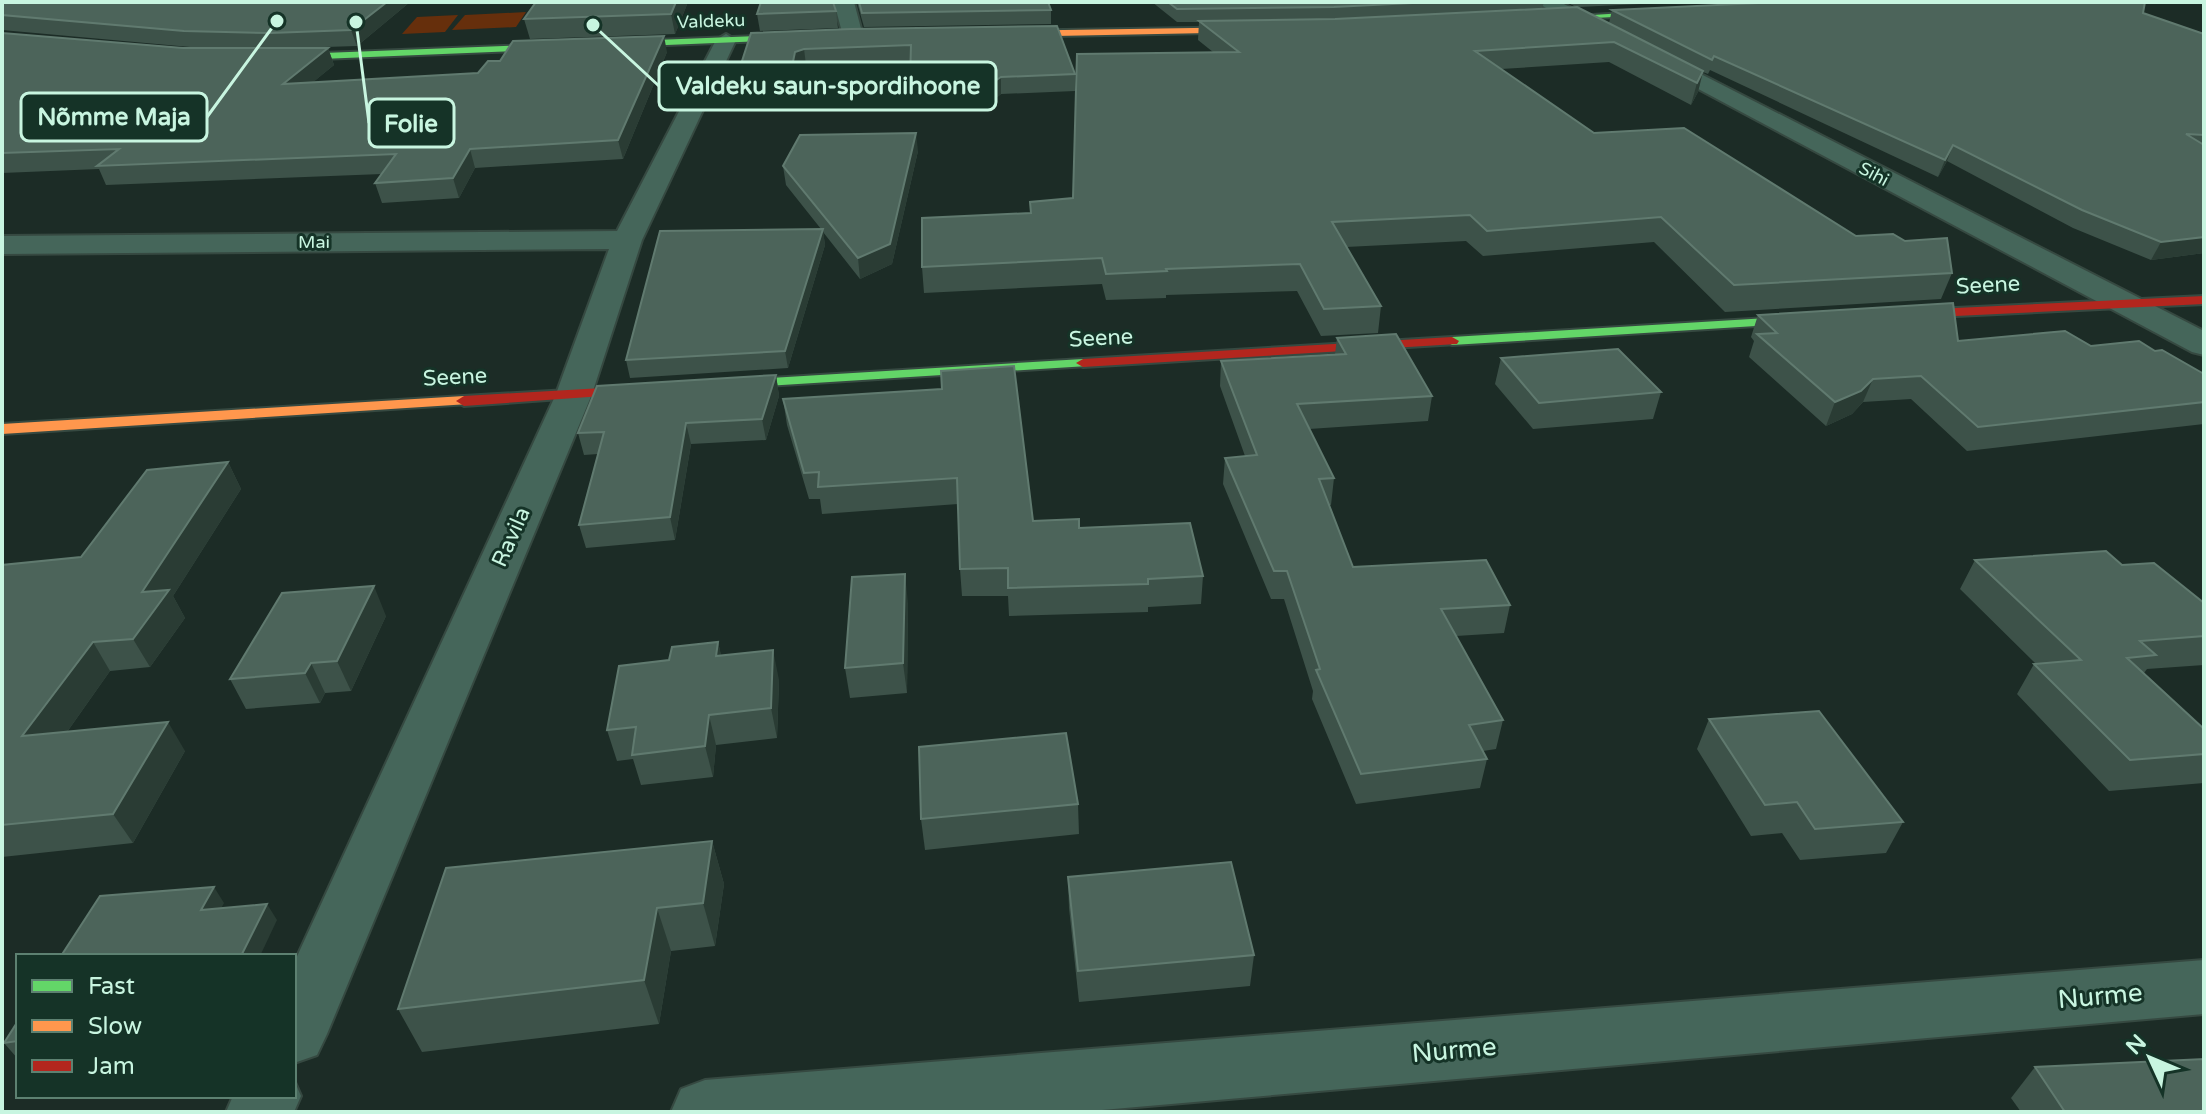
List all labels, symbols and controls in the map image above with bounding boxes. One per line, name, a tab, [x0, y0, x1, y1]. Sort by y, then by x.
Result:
street label: Valdeku	[676, 9, 746, 33]
callout: Valdeku saun-spordihoone	[659, 62, 996, 110]
text: Valdeku saun-spordihoone	[676, 72, 981, 101]
callout: Nõmme Maja	[21, 93, 207, 141]
callout: Folie	[369, 99, 454, 147]
text: Nõmme Maja	[37, 103, 191, 132]
text: Folie	[384, 110, 438, 139]
street label: Sihi	[1855, 157, 1893, 191]
street label: Mai	[298, 231, 330, 253]
street label: Seene	[1955, 270, 2021, 300]
street label: Seene	[1068, 323, 1134, 353]
street label: Seene	[422, 362, 488, 392]
street label: Ravila	[486, 503, 536, 571]
legend	[16, 954, 296, 1098]
text: Fast	[88, 972, 135, 1001]
street label: Nurme	[2056, 977, 2144, 1015]
text: Slow	[88, 1012, 142, 1041]
north arrow	[2110, 1018, 2190, 1098]
text: N	[2121, 1029, 2152, 1060]
street label: Nurme	[1410, 1031, 1498, 1069]
text: Jam	[88, 1052, 135, 1081]

